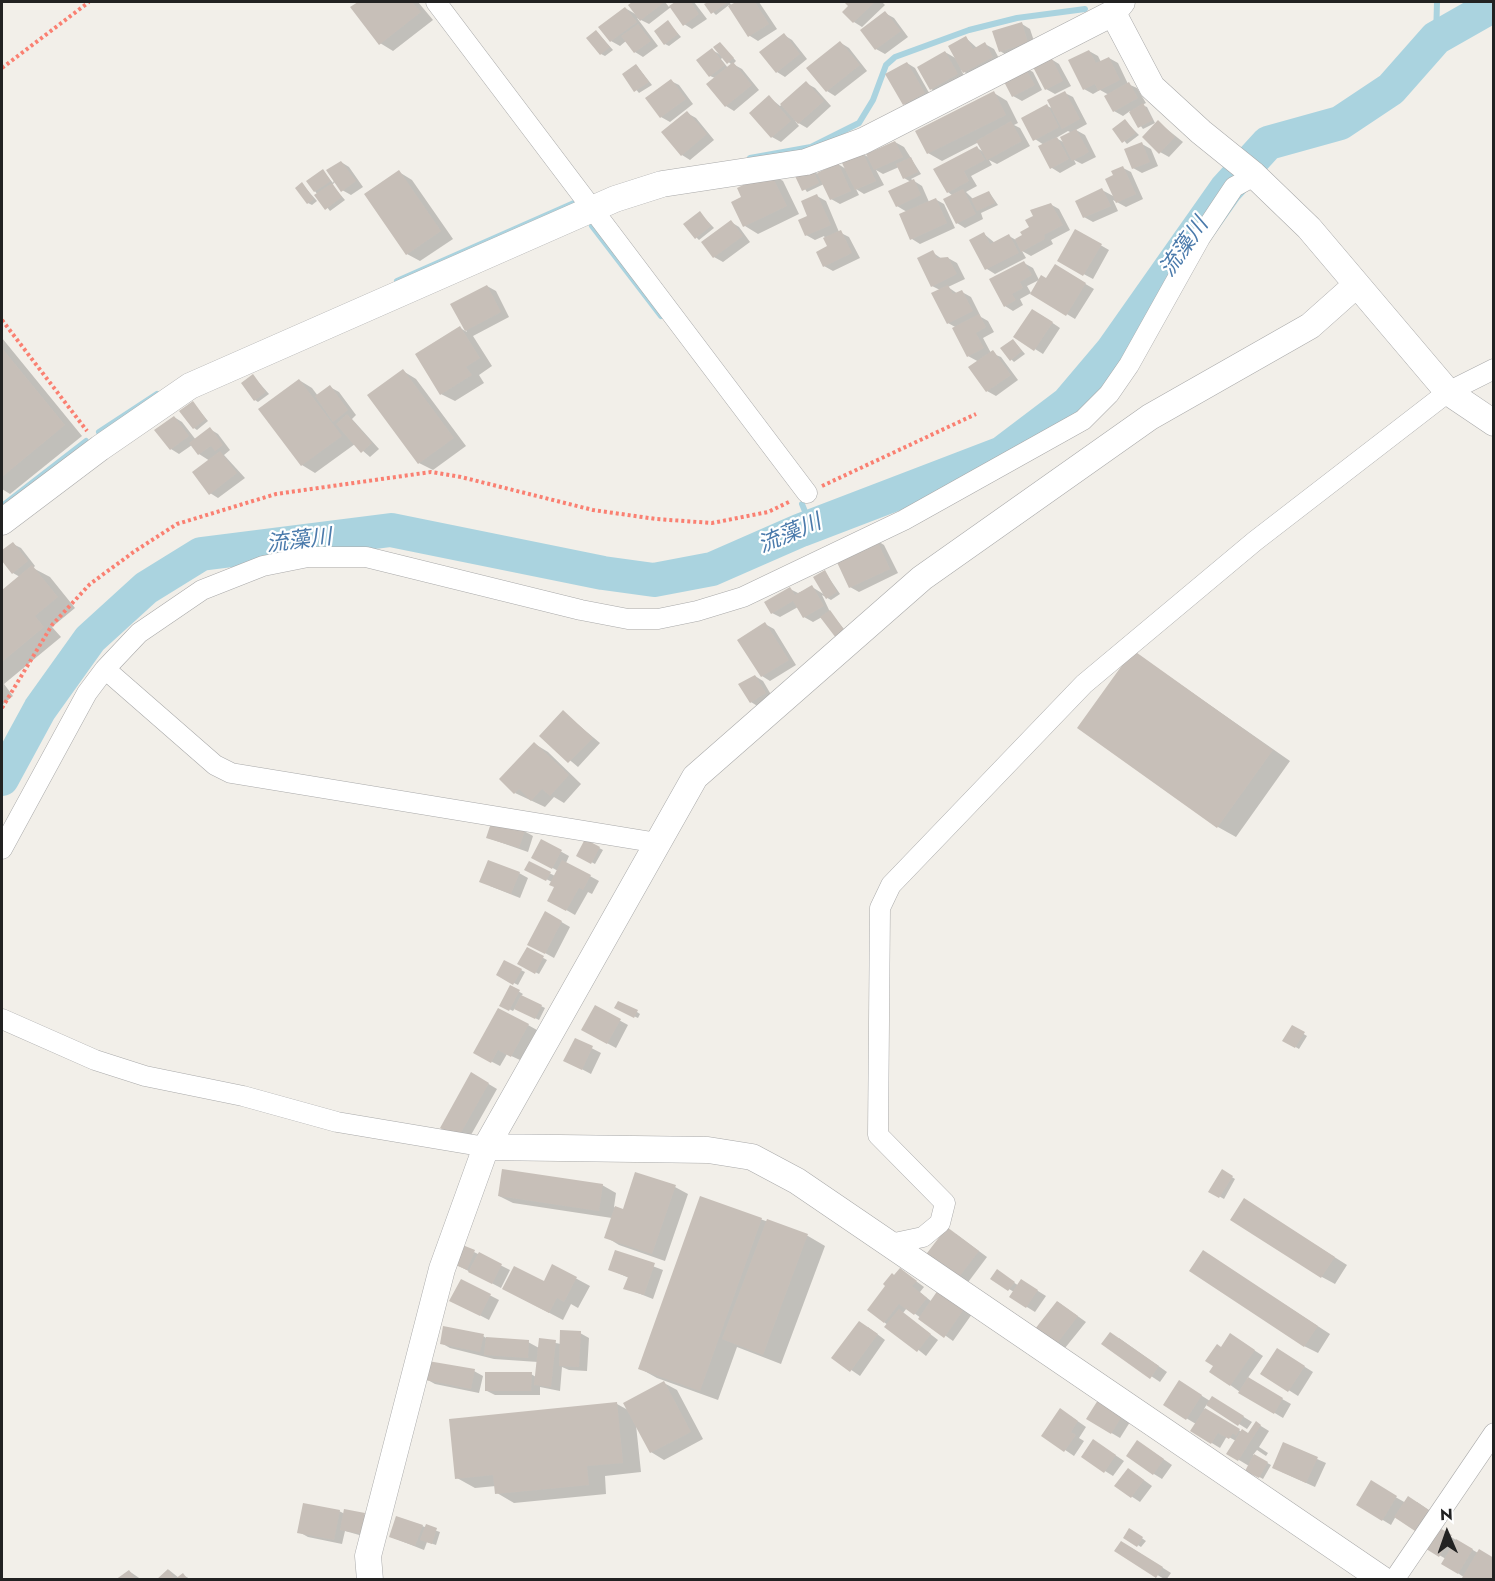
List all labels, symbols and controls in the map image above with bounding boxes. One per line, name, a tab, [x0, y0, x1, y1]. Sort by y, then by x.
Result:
water label: 流藻川	[1155, 213, 1215, 283]
water label: 流藻川	[754, 510, 826, 560]
water label: 流藻川	[265, 525, 333, 559]
north arrow	[1417, 1503, 1477, 1563]
text: N	[1440, 1503, 1453, 1526]

